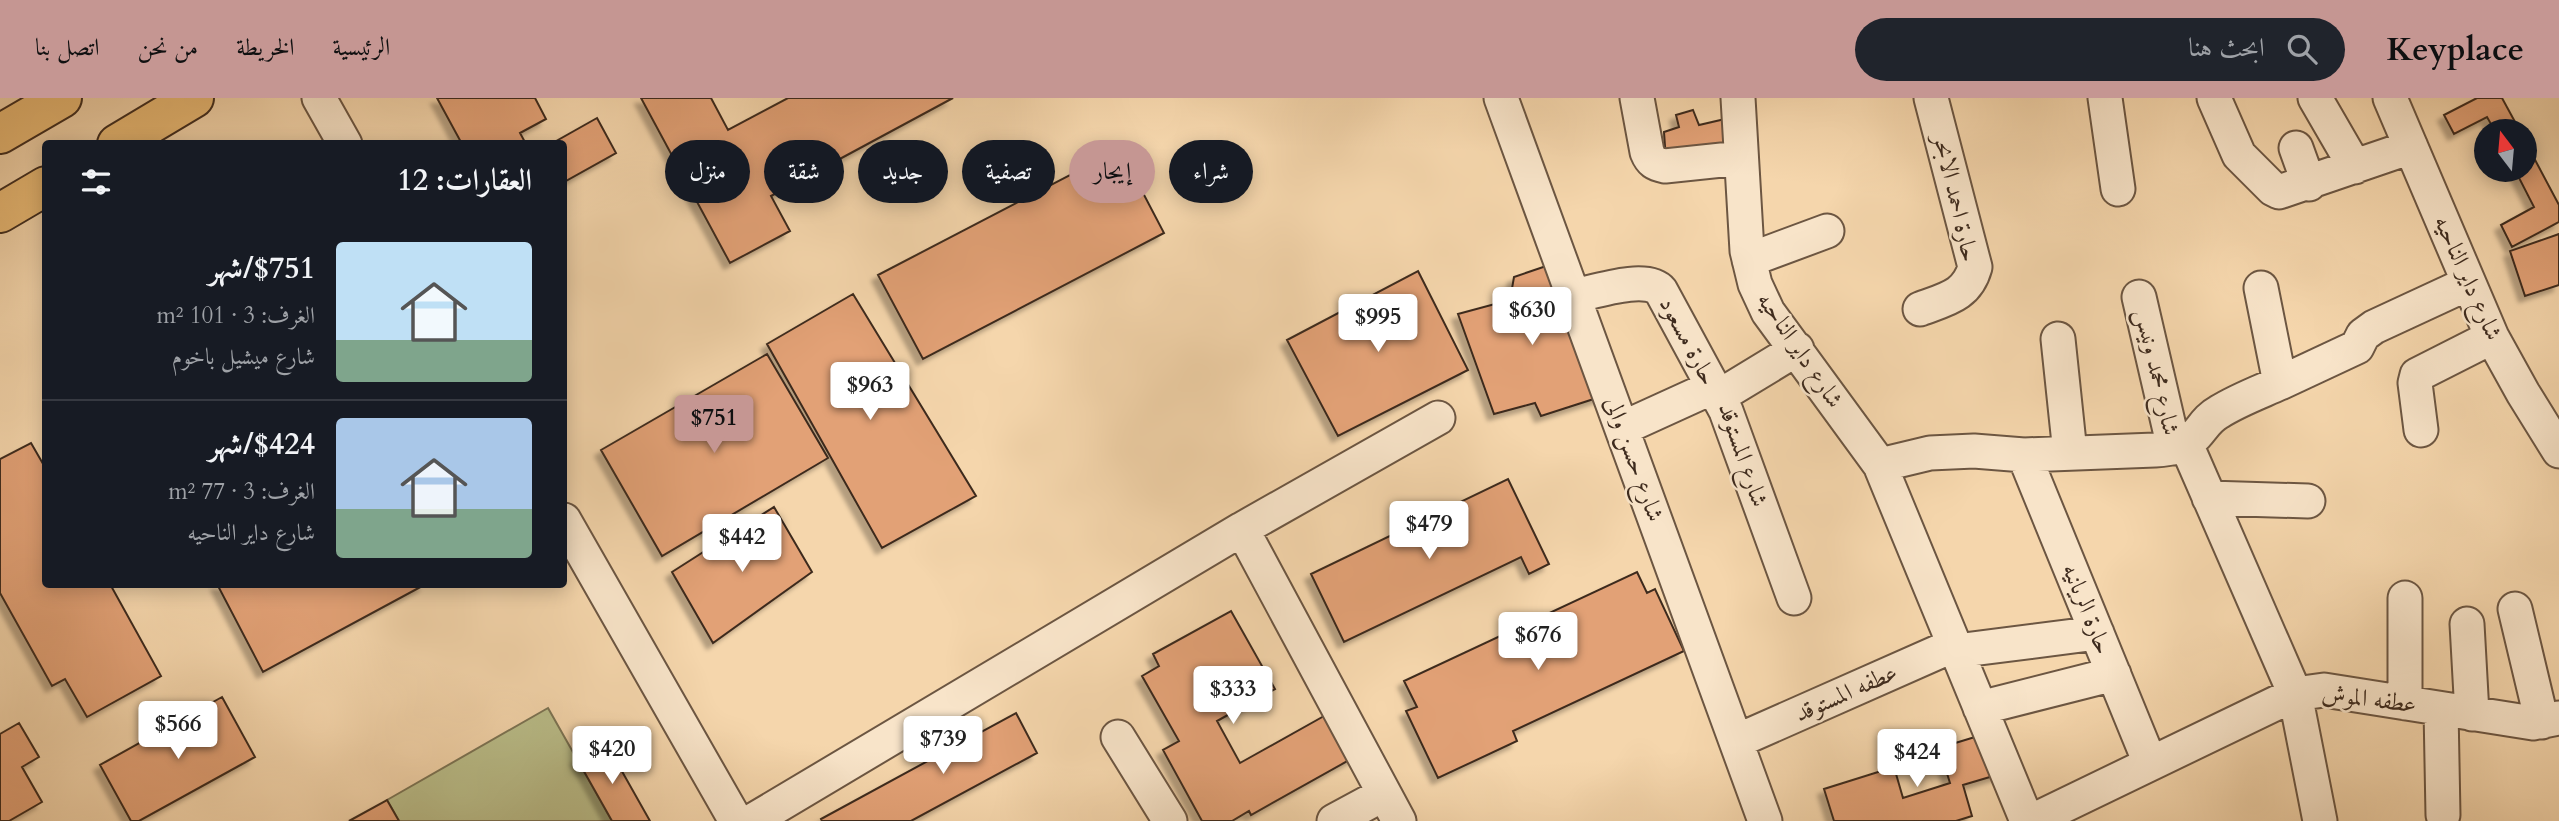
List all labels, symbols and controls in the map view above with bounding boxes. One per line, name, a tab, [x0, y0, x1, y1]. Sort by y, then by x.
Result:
search box	[1855, 18, 2345, 81]
text: Keyplace	[2387, 27, 2524, 72]
text: ابحث هنا	[2188, 30, 2265, 65]
icon: search	[2283, 30, 2321, 68]
text: اتصل بنا	[35, 31, 99, 64]
text: من نحن	[137, 31, 198, 64]
text: الخريطة	[236, 31, 295, 64]
text: الرئيسية	[333, 31, 390, 64]
north arrow	[2474, 119, 2538, 182]
map controls	[2474, 119, 2537, 182]
street label: حارة احمد الابحر	[1925, 128, 1987, 265]
chip: منزل	[665, 140, 750, 203]
chip: شقة	[764, 140, 844, 203]
chip: جديد	[858, 140, 948, 203]
chip: تصفية	[962, 140, 1055, 203]
chip: إيجار	[1069, 140, 1155, 203]
chip: شراء	[1169, 140, 1253, 203]
text: العقارات: 12	[397, 160, 532, 201]
icon: filters	[77, 163, 115, 201]
street label: شارع داير الناحيه	[2423, 210, 2510, 347]
text: $751/شهر	[209, 248, 315, 289]
icon: home	[392, 270, 476, 354]
street label: شارع داير الناحيه	[1747, 285, 1851, 416]
pin: $630	[1491, 288, 1573, 347]
street label: حارة مسعود	[1651, 291, 1725, 391]
pin: $995	[1337, 294, 1419, 354]
text: $630	[1508, 294, 1556, 325]
text: الغرف: 3 · 101 m²	[156, 300, 315, 331]
text: $995	[1354, 301, 1402, 332]
street label: شارع محمد ونيس	[2124, 306, 2188, 439]
text: شارع ميشيل باخوم	[172, 341, 315, 372]
pin: $963	[829, 362, 911, 422]
text: $963	[846, 369, 894, 400]
street label: شارع حسن والى	[1593, 392, 1672, 527]
pin: $751	[673, 396, 755, 455]
street label: شارع المستوقد	[1707, 399, 1776, 512]
text: $751	[690, 402, 738, 433]
text: $424/شهر	[209, 424, 315, 465]
icon: home	[392, 446, 476, 530]
text: الغرف: 3 · 77 m²	[168, 476, 315, 507]
pin: $479	[1388, 502, 1470, 561]
text: $479	[1405, 508, 1453, 539]
pin: $442	[701, 514, 783, 574]
text: شارع داير الناحيه	[187, 517, 315, 548]
text: $442	[718, 521, 766, 552]
street label: حارة الريانيه	[2054, 559, 2120, 659]
pin: $676	[1497, 612, 1579, 672]
text: $676	[1514, 619, 1562, 650]
street label: عطفه المستوقد	[1789, 656, 1903, 730]
pin: $333	[1192, 666, 1274, 726]
text: $333	[1209, 673, 1257, 704]
street label: عطفه الموش	[2320, 677, 2418, 721]
pin: $566	[137, 702, 219, 761]
text: $566	[154, 708, 202, 739]
pin: $739	[902, 716, 984, 776]
text: $739	[919, 723, 967, 754]
pin: $420	[571, 726, 653, 786]
pin: $424	[1876, 730, 1958, 789]
text: $420	[588, 733, 636, 764]
text: $424	[1893, 736, 1941, 767]

